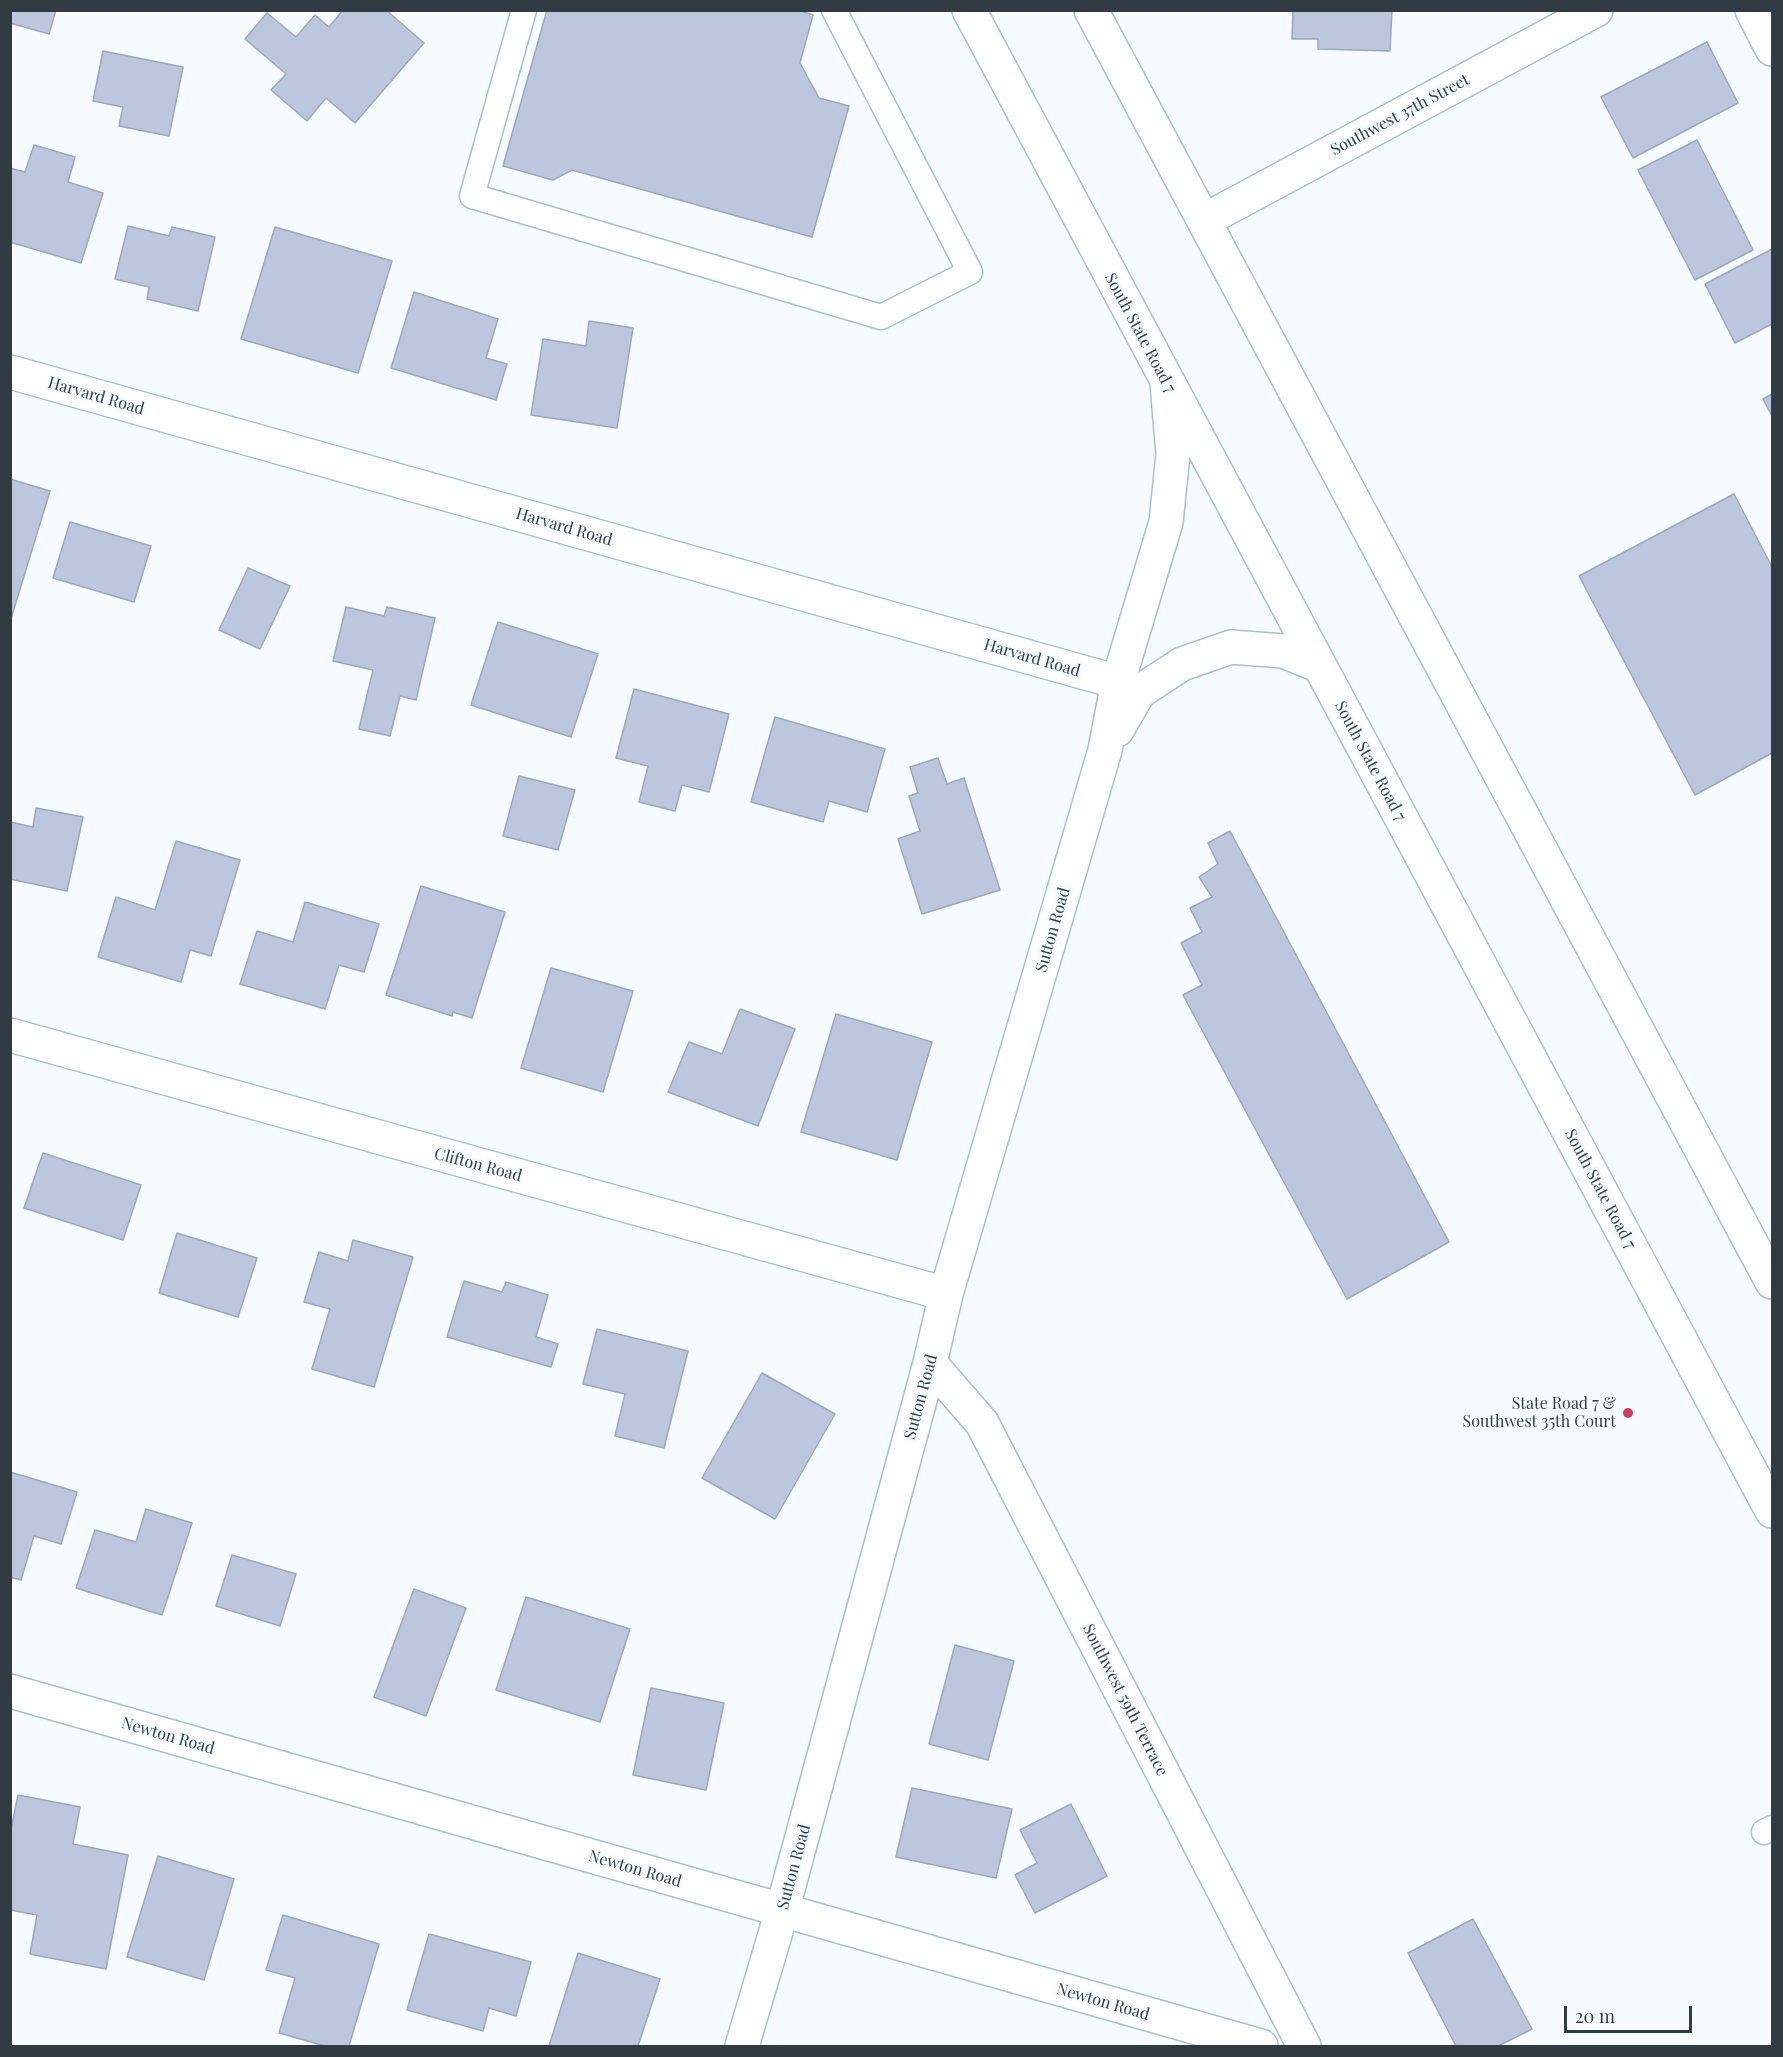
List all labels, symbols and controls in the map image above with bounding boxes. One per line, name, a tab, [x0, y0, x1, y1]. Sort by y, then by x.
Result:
street label: Southwest 37th Street	[1327, 70, 1473, 160]
street label: South State Road 7	[1100, 270, 1180, 396]
street label: Harvard Road	[46, 373, 146, 419]
street label: Harvard Road	[514, 504, 614, 550]
street label: Harvard Road	[982, 635, 1082, 681]
street label: South State Road 7	[1330, 698, 1410, 824]
street label: Sutton Road	[1032, 885, 1074, 975]
street label: South State Road 7	[1560, 1126, 1640, 1252]
street label: Clifton Road	[432, 1144, 524, 1186]
street label: Sutton Road	[900, 1352, 942, 1442]
place label: State Road 7 & Southwest 35th Court	[1463, 1394, 1616, 1432]
marker: State Road 7 & Southwest 35th Court	[1621, 1406, 1635, 1420]
street label: Southwest 59th Terrace	[1078, 1621, 1172, 1779]
street label: Newton Road	[119, 1714, 217, 1758]
street label: Sutton Road	[773, 1822, 815, 1912]
street label: Newton Road	[586, 1847, 684, 1891]
street label: Newton Road	[1054, 1980, 1152, 2024]
scale bar	[1567, 1994, 1694, 2032]
text: 20 m	[1575, 2004, 1615, 2028]

